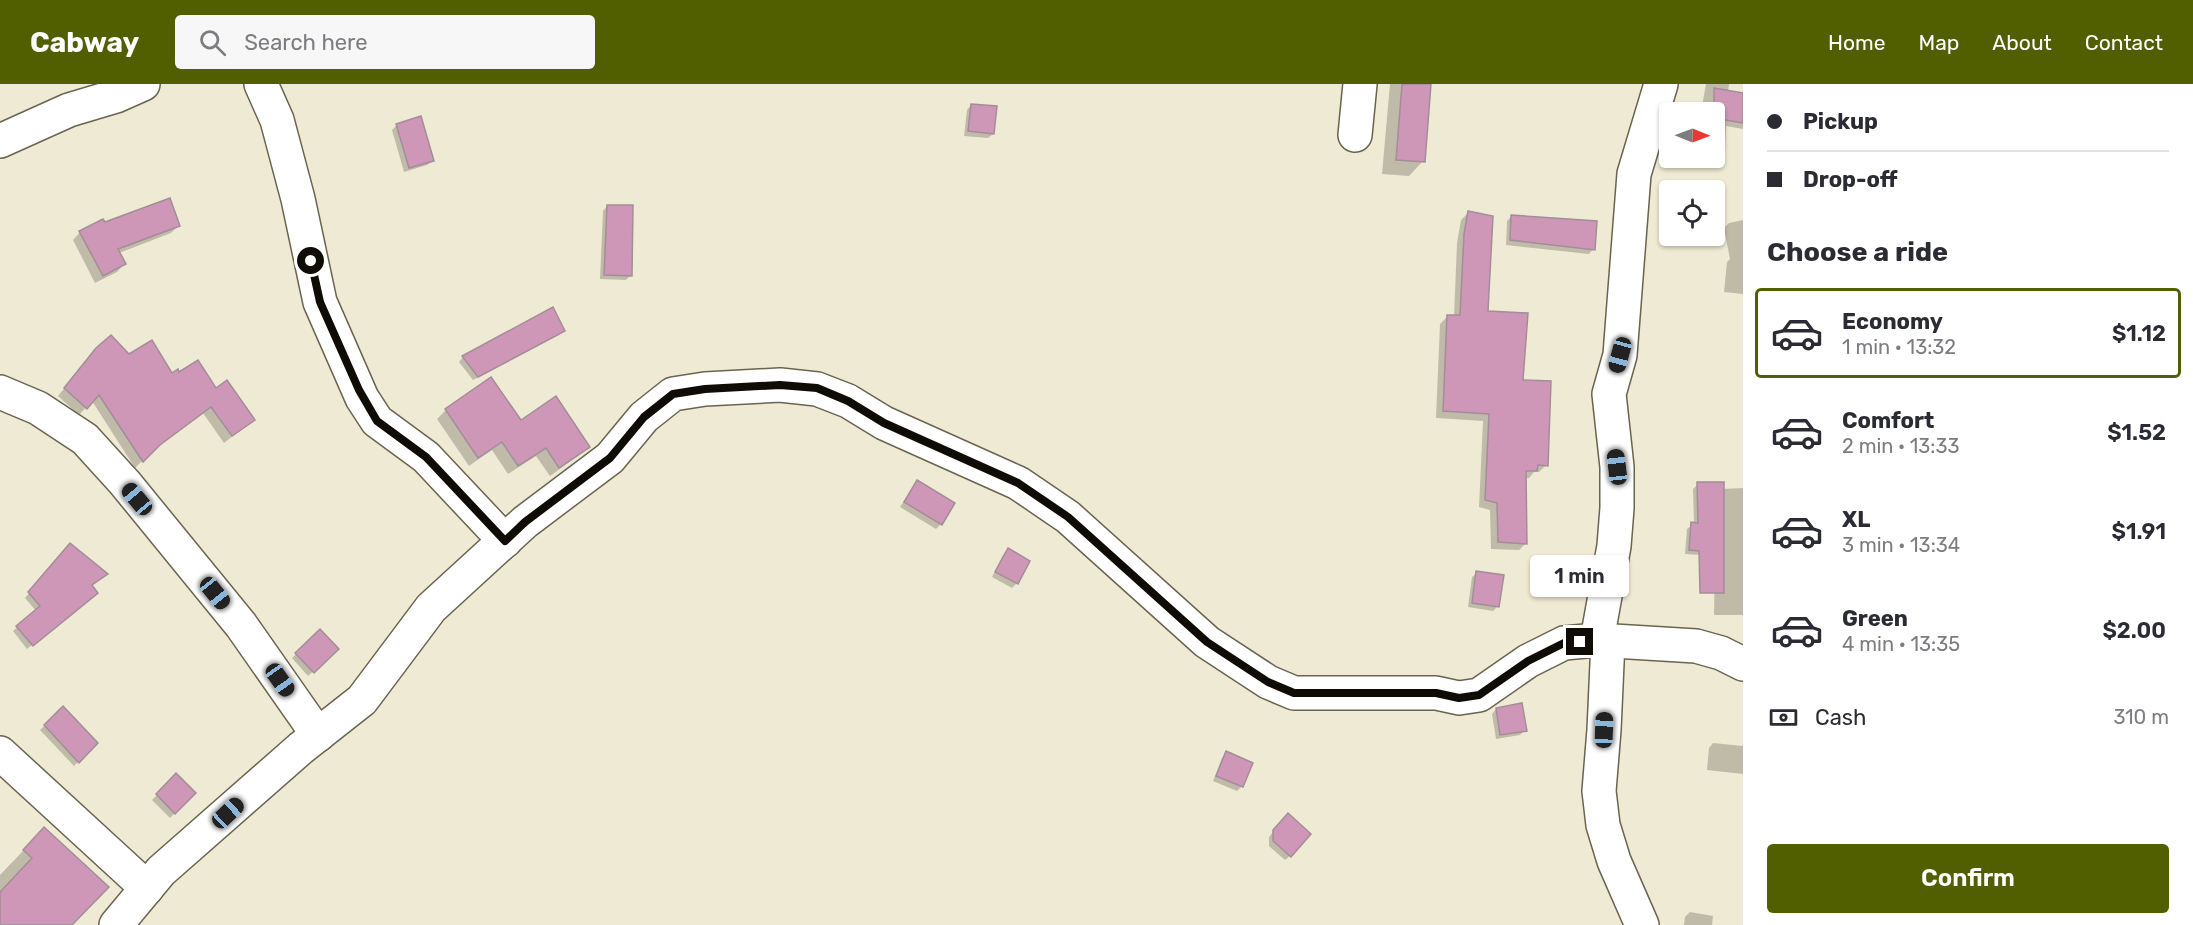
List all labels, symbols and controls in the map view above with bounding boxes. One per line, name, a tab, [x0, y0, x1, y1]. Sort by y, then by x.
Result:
search box	[175, 15, 595, 69]
text: Cabway	[30, 26, 139, 59]
icon: search	[196, 26, 229, 59]
text: Search here	[244, 29, 368, 56]
text: Home	[1828, 30, 1885, 55]
text: Map	[1918, 30, 1959, 55]
text: About	[1992, 30, 2052, 55]
text: Contact	[2085, 30, 2163, 55]
north arrow	[1659, 102, 1725, 168]
map controls	[1659, 102, 1725, 246]
text: Pickup	[1803, 108, 1878, 135]
text: Drop-off	[1803, 166, 1898, 193]
button: locate	[1659, 180, 1725, 246]
text: Choose a ride	[1767, 236, 1948, 268]
route start	[297, 247, 324, 274]
icon: car	[1770, 306, 1824, 360]
text: Economy	[1842, 308, 1943, 335]
text: $1.12	[2112, 320, 2166, 347]
car	[1607, 335, 1633, 375]
text: 1 min · 13:32	[1842, 335, 1956, 359]
icon: car	[1770, 405, 1824, 459]
text: Comfort	[1842, 407, 1934, 434]
text: $1.52	[2107, 419, 2166, 446]
text: 2 min · 13:33	[1842, 434, 1960, 458]
car	[1606, 448, 1628, 486]
car	[119, 479, 155, 519]
icon: car	[1770, 504, 1824, 558]
text: XL	[1842, 506, 1870, 533]
text: $1.91	[2112, 518, 2166, 545]
text: 3 min · 13:34	[1842, 533, 1960, 557]
callout: 1 min	[1530, 555, 1630, 597]
text: 1 min	[1554, 564, 1605, 588]
car	[197, 573, 233, 613]
icon: car	[1770, 603, 1824, 657]
text: Green	[1842, 605, 1908, 632]
text: $2.00	[2102, 617, 2166, 644]
route end	[1566, 628, 1593, 655]
text: 4 min · 13:35	[1842, 632, 1960, 656]
car	[262, 660, 298, 700]
icon: cash	[1767, 701, 1800, 734]
text: Cash	[1815, 704, 1866, 731]
text: 310 m	[2113, 705, 2169, 729]
car	[1594, 712, 1614, 748]
car	[209, 794, 247, 832]
button: Confirm	[1767, 844, 2169, 913]

